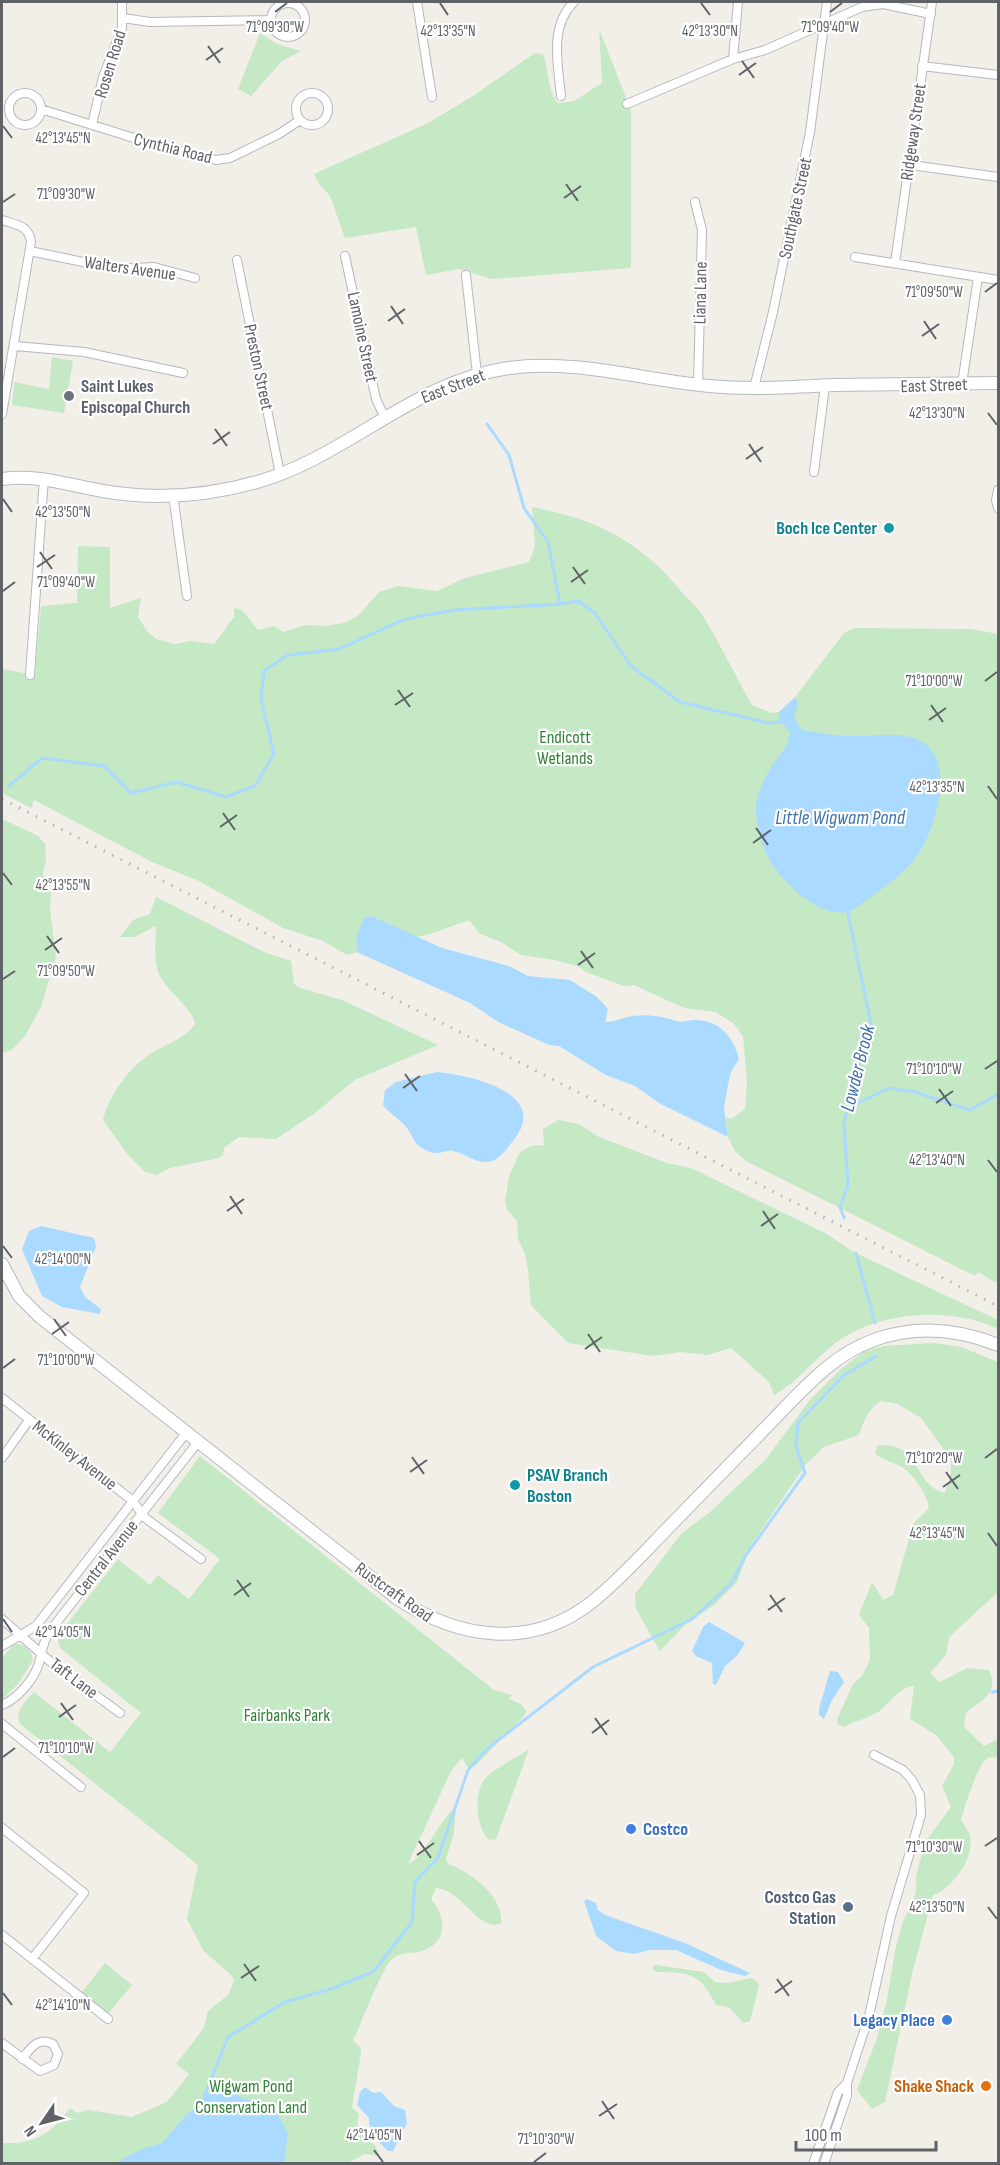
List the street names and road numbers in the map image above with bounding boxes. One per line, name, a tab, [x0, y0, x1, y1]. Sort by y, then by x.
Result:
street label: Rosen Road	[90, 28, 131, 101]
street label: Ridgeway Street	[896, 82, 931, 182]
street label: Cynthia Road	[132, 129, 214, 168]
street label: Southgate Street	[774, 155, 817, 261]
street label: Walters Avenue	[83, 252, 177, 285]
street label: Liana Lane	[689, 261, 712, 325]
street label: Lamoine Street	[343, 290, 382, 385]
street label: Preston Street	[239, 322, 278, 413]
street label: East Street	[418, 365, 489, 408]
street label: East Street	[900, 374, 968, 397]
street label: McKinley Avenue	[28, 1416, 121, 1495]
street label: Central Avenue	[70, 1516, 143, 1601]
street label: Rustcraft Road	[351, 1558, 437, 1627]
street label: Taft Lane	[45, 1653, 102, 1703]

